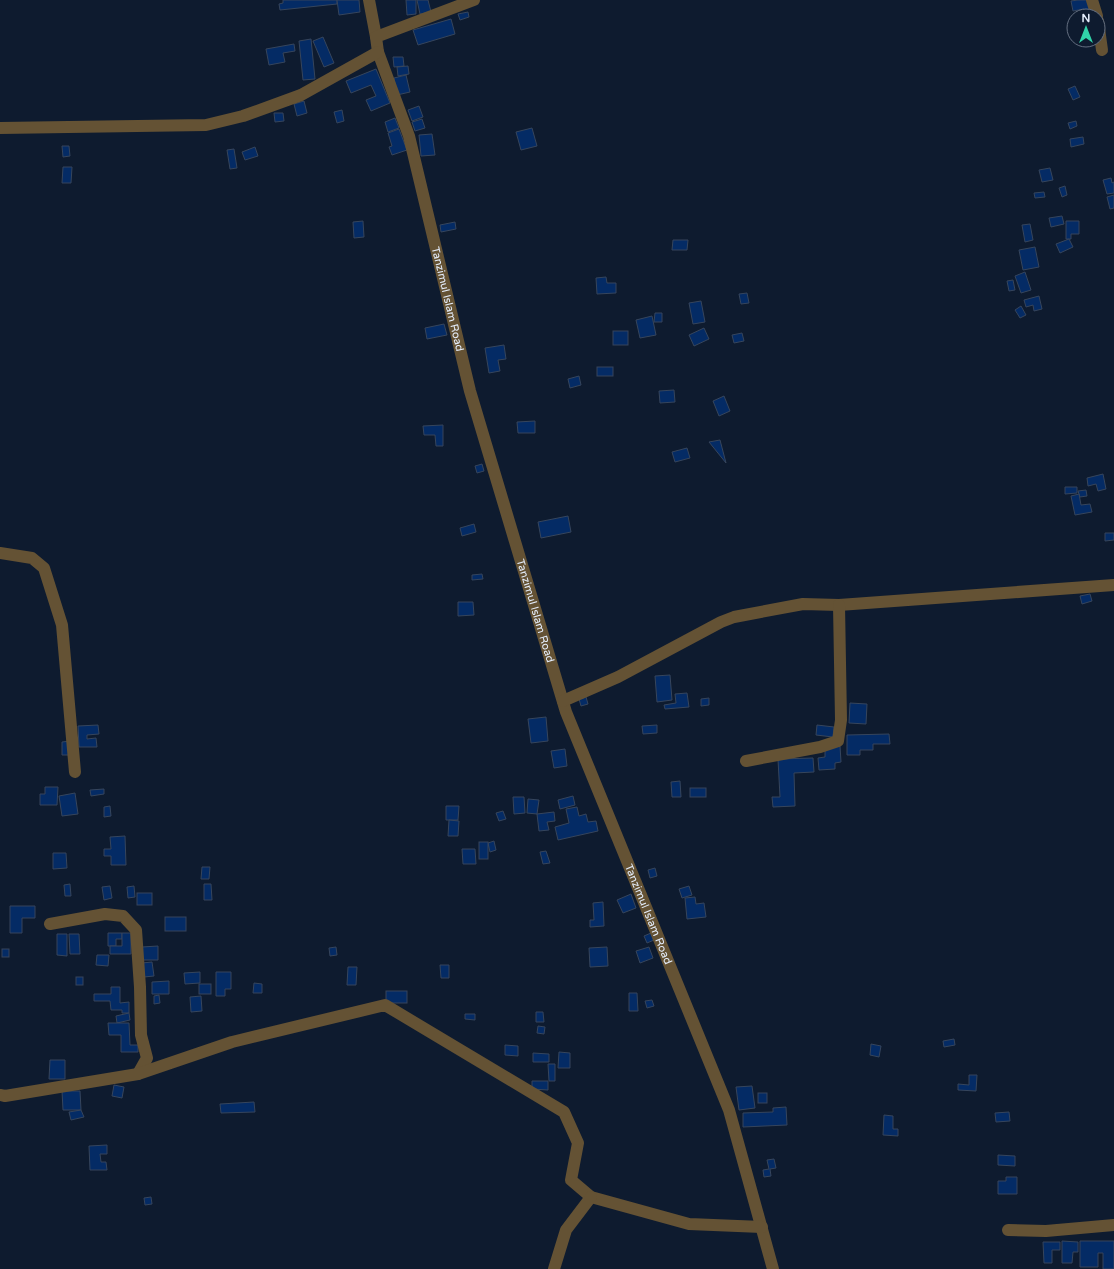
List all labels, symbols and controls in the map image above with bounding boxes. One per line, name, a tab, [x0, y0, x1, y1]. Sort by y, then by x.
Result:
north arrow	[1066, 8, 1106, 48]
text: N	[1082, 12, 1090, 25]
street label: Tanzimul Islam Road	[429, 245, 466, 353]
street label: Tanzimul Islam Road	[514, 558, 557, 664]
street label: Tanzimul Islam Road	[622, 862, 675, 966]

